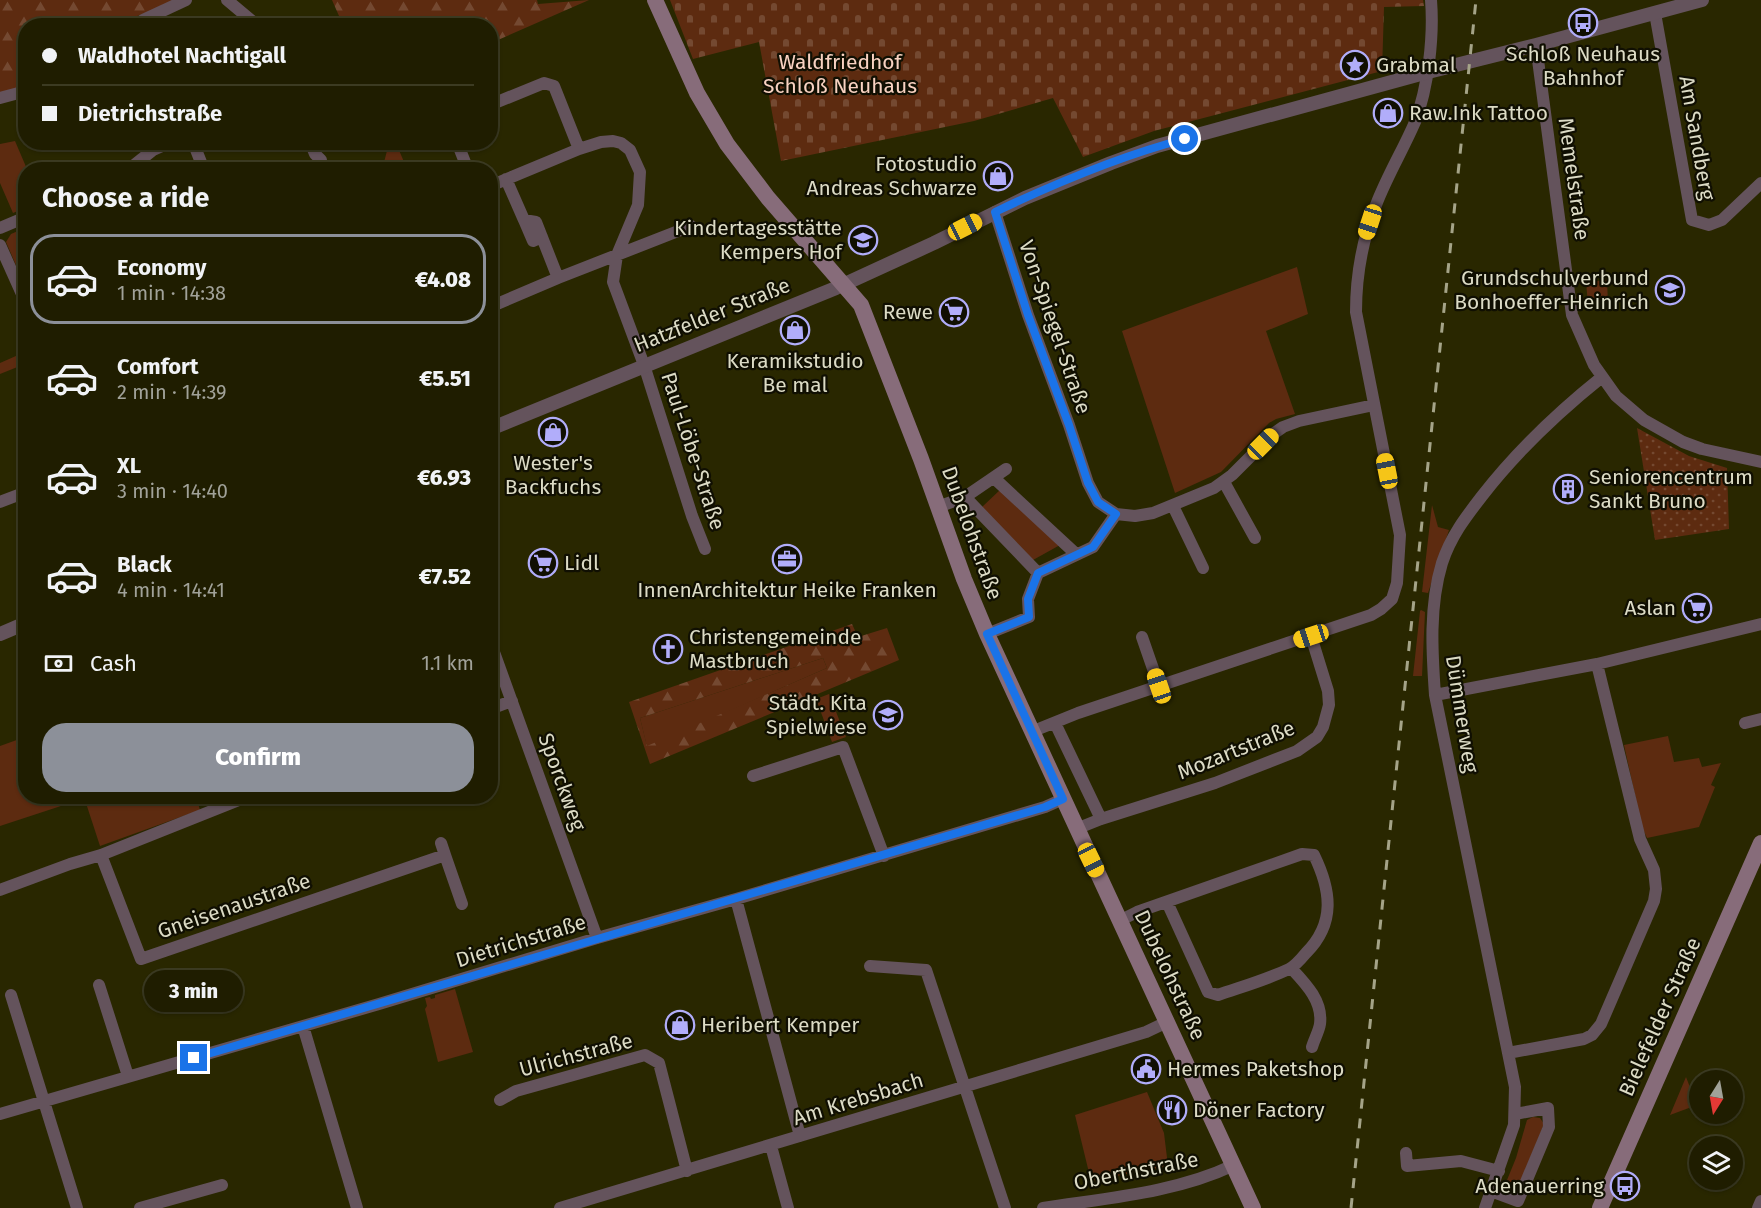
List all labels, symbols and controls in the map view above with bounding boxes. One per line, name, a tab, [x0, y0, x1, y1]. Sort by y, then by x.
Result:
bus stop icon: Schloß Neuhaus Bahnhof	[1567, 7, 1599, 39]
place label: Schloß Neuhaus Bahnhof	[1506, 41, 1660, 91]
text: Waldhotel Nachtigall	[78, 42, 286, 69]
park label: Waldfriedhof Schloß Neuhaus	[763, 49, 917, 99]
place icon: Grabmal	[1339, 49, 1371, 81]
place label: Grabmal	[1376, 52, 1456, 78]
street label: Am Sandberg	[1673, 74, 1721, 202]
shop icon: Raw.Ink Tattoo	[1372, 97, 1404, 129]
text: Dietrichstraße	[78, 100, 222, 127]
place label: Raw.Ink Tattoo	[1409, 100, 1548, 126]
street label: Memelstraße	[1553, 116, 1595, 242]
route start	[1171, 125, 1198, 152]
place label: Fotostudio Andreas Schwarze	[806, 151, 977, 201]
shop icon: Fotostudio Andreas Schwarze	[982, 160, 1014, 192]
text: Choose a ride	[42, 182, 209, 214]
car	[1356, 202, 1384, 242]
car	[945, 211, 985, 243]
place label: Kindertagesstätte Kempers Hof	[674, 215, 844, 265]
school or university icon: Kindertagesstätte Kempers Hof	[847, 224, 879, 256]
street label: Von-Spiegel-Straße	[1013, 237, 1097, 417]
icon: car	[45, 252, 99, 306]
text: Economy	[117, 254, 206, 281]
place label: Grundschulverbund Bonhoeffer-Heinrich	[1454, 265, 1649, 315]
text: €4.08	[415, 266, 471, 293]
street label: Hatzfelder Straße	[630, 272, 794, 358]
school or university icon: Grundschulverbund Bonhoeffer-Heinrich	[1654, 274, 1686, 306]
text: 1 min · 14:38	[117, 281, 226, 305]
supermarket icon: Rewe	[938, 296, 970, 328]
place label: Rewe	[883, 299, 933, 325]
shop icon: Keramikstudio Be mal	[779, 314, 811, 346]
place label: Keramikstudio Be mal	[726, 348, 864, 398]
icon: car	[45, 351, 99, 405]
text: Comfort	[117, 353, 198, 380]
text: €5.51	[419, 365, 471, 392]
street label: Paul-Löbe-Straße	[655, 369, 731, 533]
text: 2 min · 14:39	[117, 380, 227, 404]
shop icon: Wester's Backfuchs	[537, 416, 569, 448]
car	[1244, 425, 1282, 463]
icon: car	[45, 450, 99, 504]
place label: Wester's Backfuchs	[505, 450, 601, 500]
text: XL	[117, 452, 141, 479]
car	[1375, 452, 1399, 490]
street label: Dubelohstraße	[936, 463, 1008, 603]
text: €6.93	[417, 464, 471, 491]
place label: Seniorencentrum Sankt Bruno	[1589, 464, 1753, 514]
building icon: Seniorencentrum Sankt Bruno	[1552, 473, 1584, 505]
text: 3 min · 14:40	[117, 479, 228, 503]
office icon: InnenArchitektur Heike Franken	[771, 543, 803, 575]
supermarket icon: Lidl	[527, 547, 559, 579]
icon: car	[45, 549, 99, 603]
place label: Lidl	[564, 550, 599, 576]
text: Black	[117, 551, 172, 578]
text: €7.52	[419, 563, 471, 590]
place label: InnenArchitektur Heike Franken	[637, 577, 937, 603]
text: 4 min · 14:41	[117, 578, 225, 602]
supermarket icon: Aslan	[1681, 592, 1713, 624]
place label: Aslan	[1624, 595, 1676, 621]
car	[1291, 622, 1331, 650]
place label: Christengemeinde Mastbruch	[689, 624, 861, 674]
church icon: Christengemeinde Mastbruch	[652, 633, 684, 665]
icon: cash	[42, 647, 75, 680]
text: Cash	[90, 650, 137, 677]
text: 1.1 km	[421, 651, 474, 675]
street label: Dümmerweg	[1440, 653, 1484, 775]
car	[1145, 666, 1173, 706]
place label: Städt. Kita Spielwiese	[766, 690, 867, 740]
school or university icon: Städt. Kita Spielwiese	[872, 699, 904, 731]
street label: Mozartstraße	[1173, 715, 1299, 785]
button: Confirm	[42, 723, 474, 792]
street label: Sporckweg	[532, 730, 592, 834]
car	[1075, 840, 1107, 880]
street label: Gneisenaustraße	[154, 868, 314, 944]
street label: Dubelohstraße	[1129, 906, 1211, 1044]
street label: Dietrichstraße	[453, 909, 589, 973]
street label: Bielefelder Straße	[1613, 933, 1707, 1101]
callout: 3 min	[144, 971, 244, 1013]
text: 3 min	[169, 979, 218, 1003]
shop icon: Heribert Kemper	[664, 1009, 696, 1041]
place label: Heribert Kemper	[701, 1012, 859, 1038]
street label: Ulrichstraße	[516, 1027, 636, 1083]
route end	[180, 1044, 207, 1071]
public building icon: Hermes Paketshop	[1130, 1053, 1162, 1085]
place label: Hermes Paketshop	[1167, 1056, 1345, 1082]
street label: Am Krebsbach	[790, 1067, 926, 1131]
north arrow	[1689, 1070, 1743, 1124]
map controls	[1689, 1070, 1743, 1190]
restaurant icon: Döner Factory	[1156, 1094, 1188, 1126]
place label: Döner Factory	[1193, 1097, 1325, 1123]
button: layers	[1689, 1136, 1743, 1190]
street label: Oberthstraße	[1071, 1146, 1201, 1196]
bus stop icon: Adenauerring	[1609, 1170, 1641, 1202]
place label: Adenauerring	[1475, 1173, 1604, 1199]

